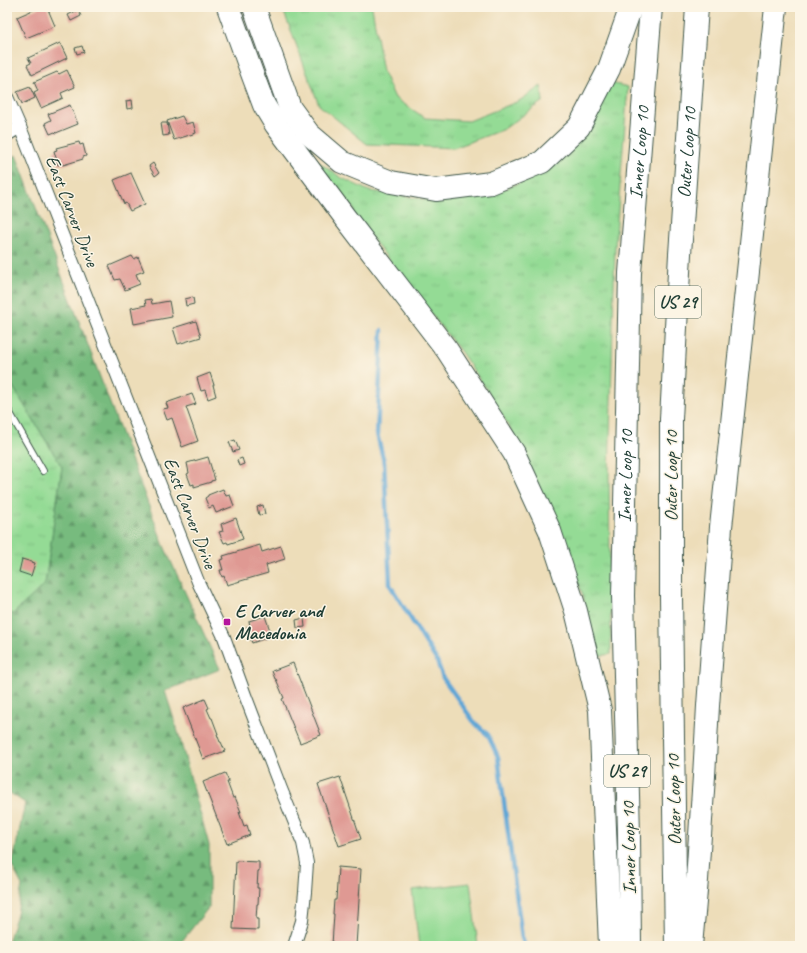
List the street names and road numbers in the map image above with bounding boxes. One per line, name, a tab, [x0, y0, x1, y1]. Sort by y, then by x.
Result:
street label: Inner Loop 10	[624, 104, 655, 200]
street label: Outer Loop 10	[672, 105, 702, 199]
street label: East Carver Drive	[40, 152, 105, 272]
road number: US 29	[655, 286, 701, 318]
street label: Inner Loop 10	[613, 428, 639, 523]
street label: Outer Loop 10	[659, 429, 683, 521]
street label: East Carver Drive	[158, 454, 223, 574]
street label: Outer Loop 10	[661, 753, 687, 846]
road number: US 29	[604, 755, 650, 787]
street label: Inner Loop 10	[616, 800, 642, 894]

